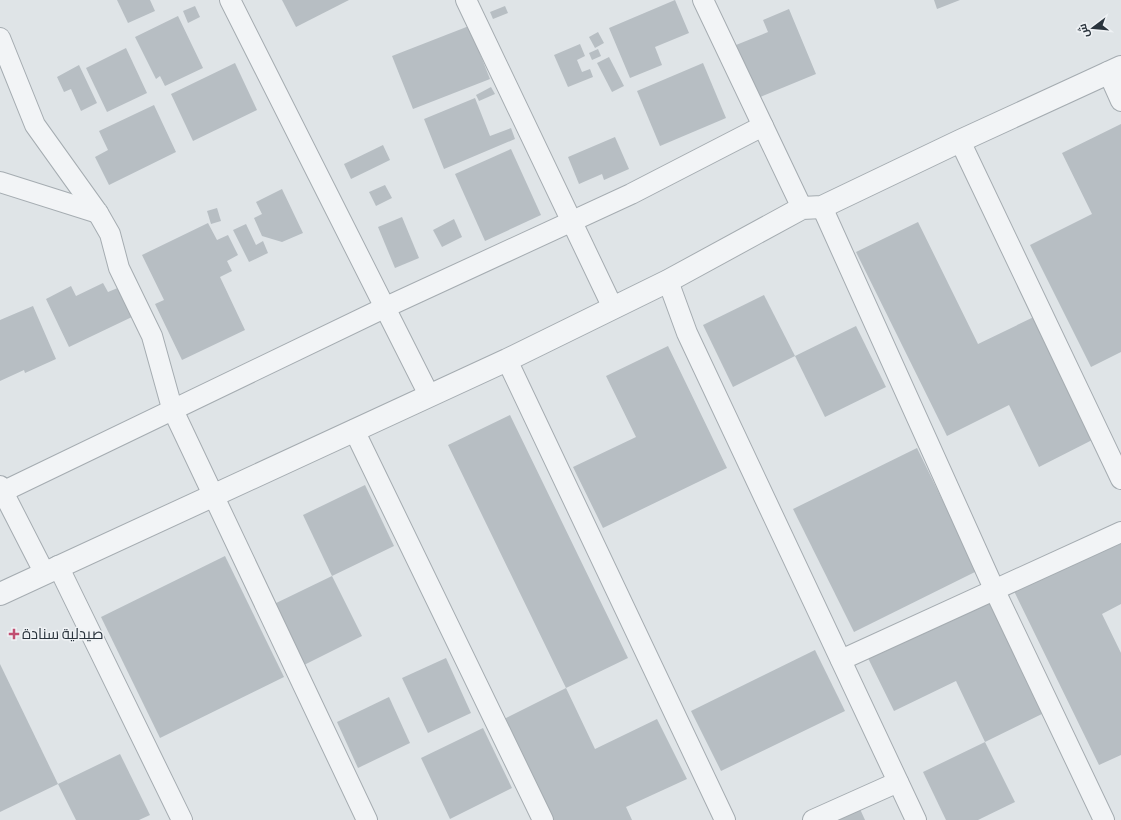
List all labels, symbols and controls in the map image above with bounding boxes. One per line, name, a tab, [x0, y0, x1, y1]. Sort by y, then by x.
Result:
north arrow	[1073, 8, 1113, 48]
text: ش	[1076, 22, 1092, 39]
place label: صيدلية سنادة	[22, 625, 104, 644]
marker: صيدلية سنادة	[9, 629, 19, 639]

